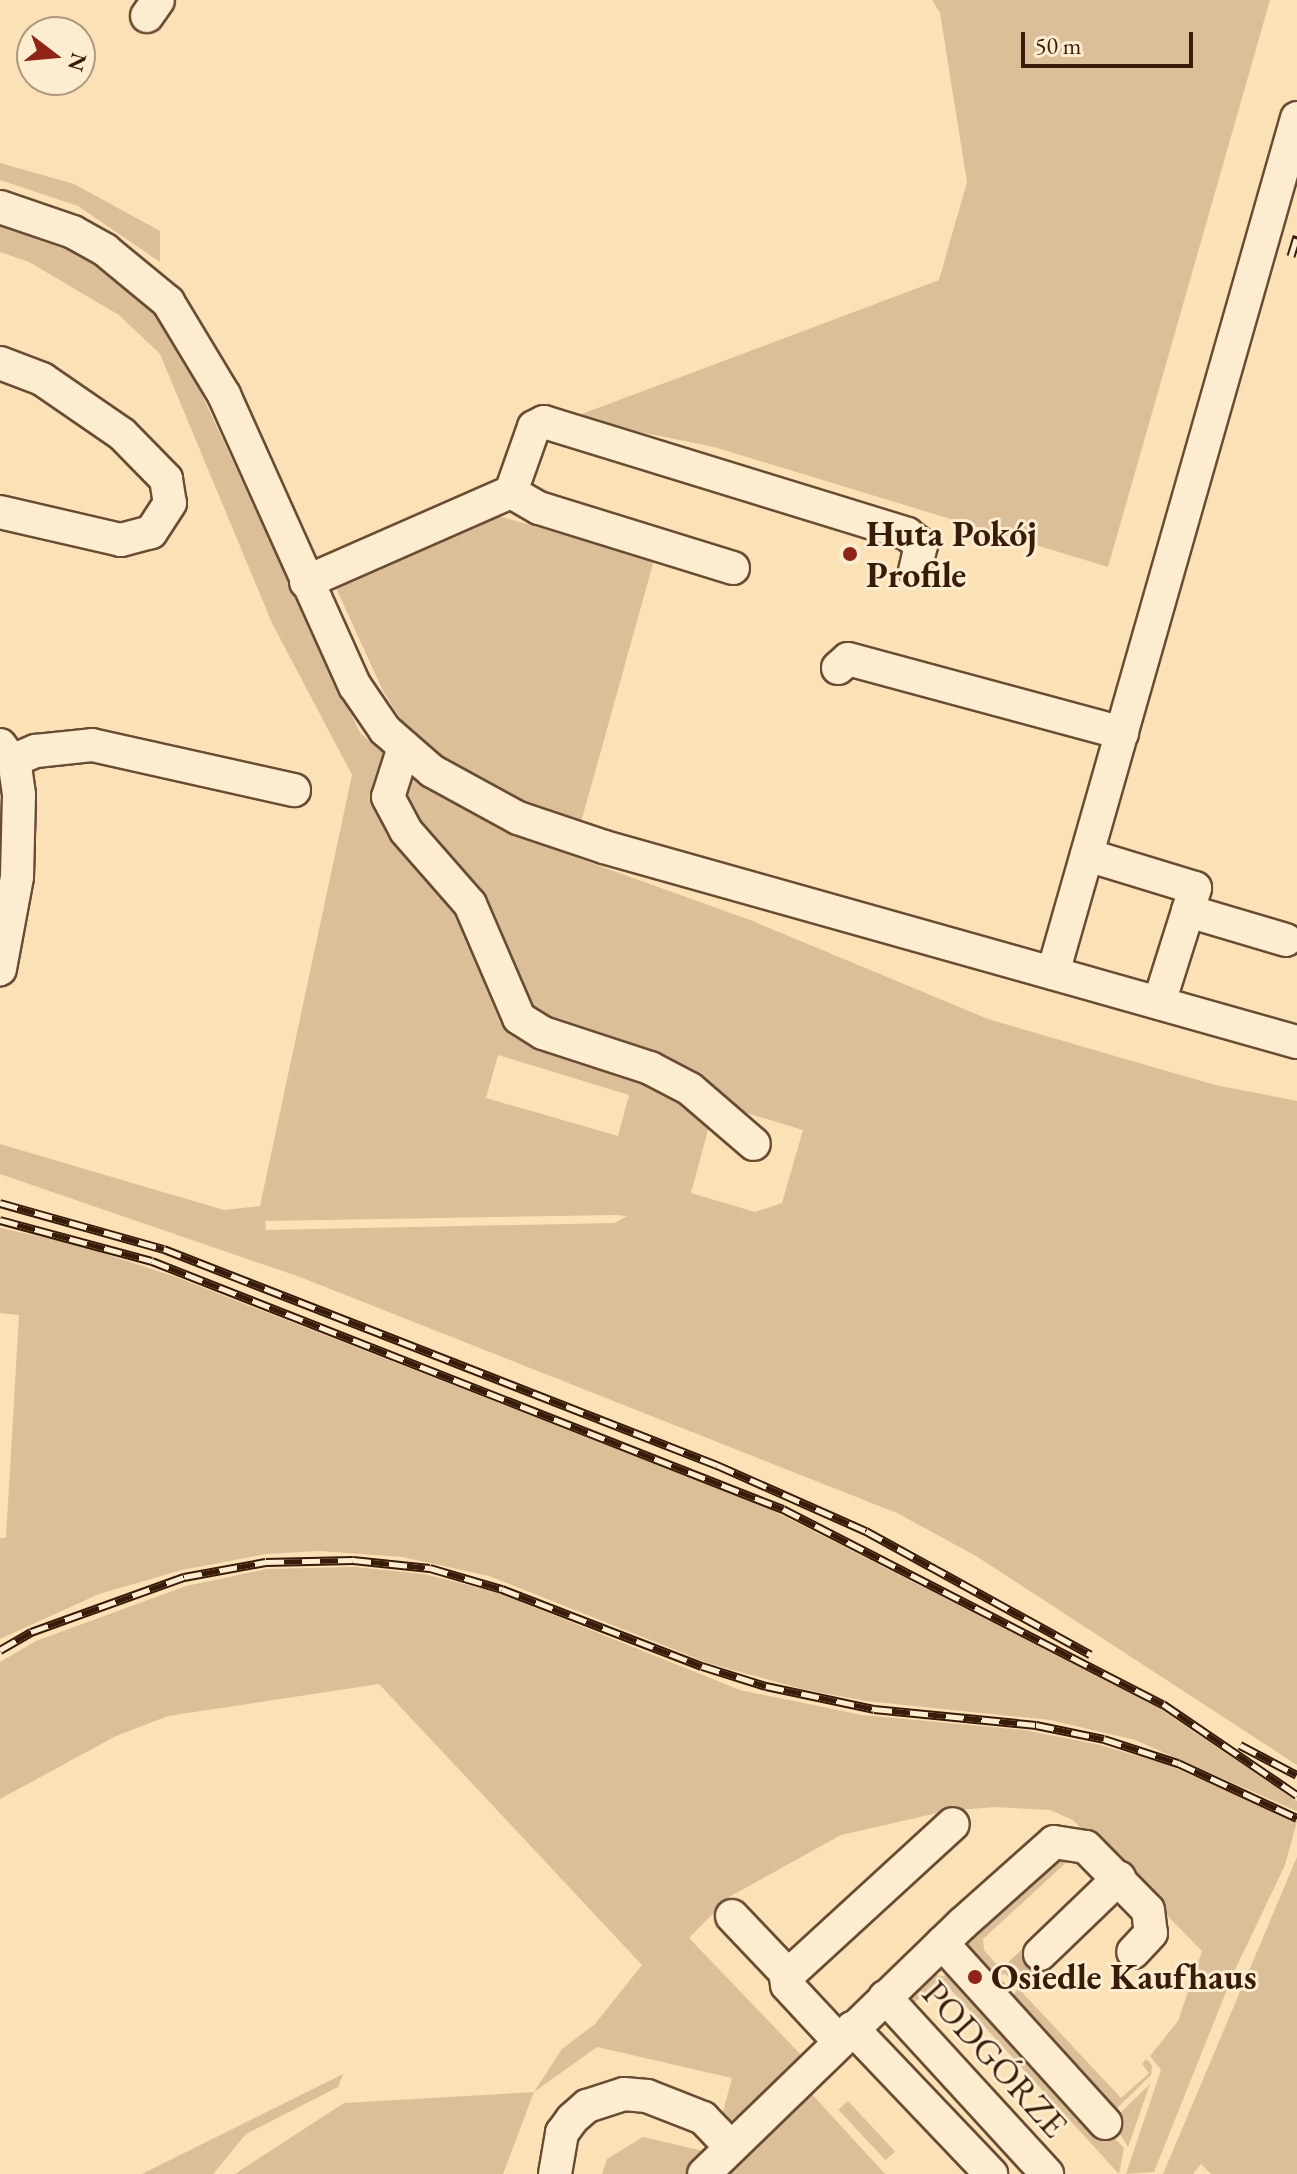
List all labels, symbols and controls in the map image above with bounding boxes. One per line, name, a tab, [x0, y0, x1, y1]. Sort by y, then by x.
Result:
north arrow	[16, 16, 96, 96]
scale bar	[1025, 16, 1197, 66]
text: 50 m	[1035, 30, 1082, 61]
text: N	[61, 50, 94, 75]
place label: Huta Pokój Profile	[866, 511, 1037, 596]
marker: Huta Pokój Profile	[841, 545, 859, 563]
place label: Osiedle Kaufhaus	[991, 1955, 1257, 1999]
marker: Osiedle Kaufhaus	[966, 1968, 984, 1986]
street label: PODGÓRZE	[913, 1972, 1077, 2146]

